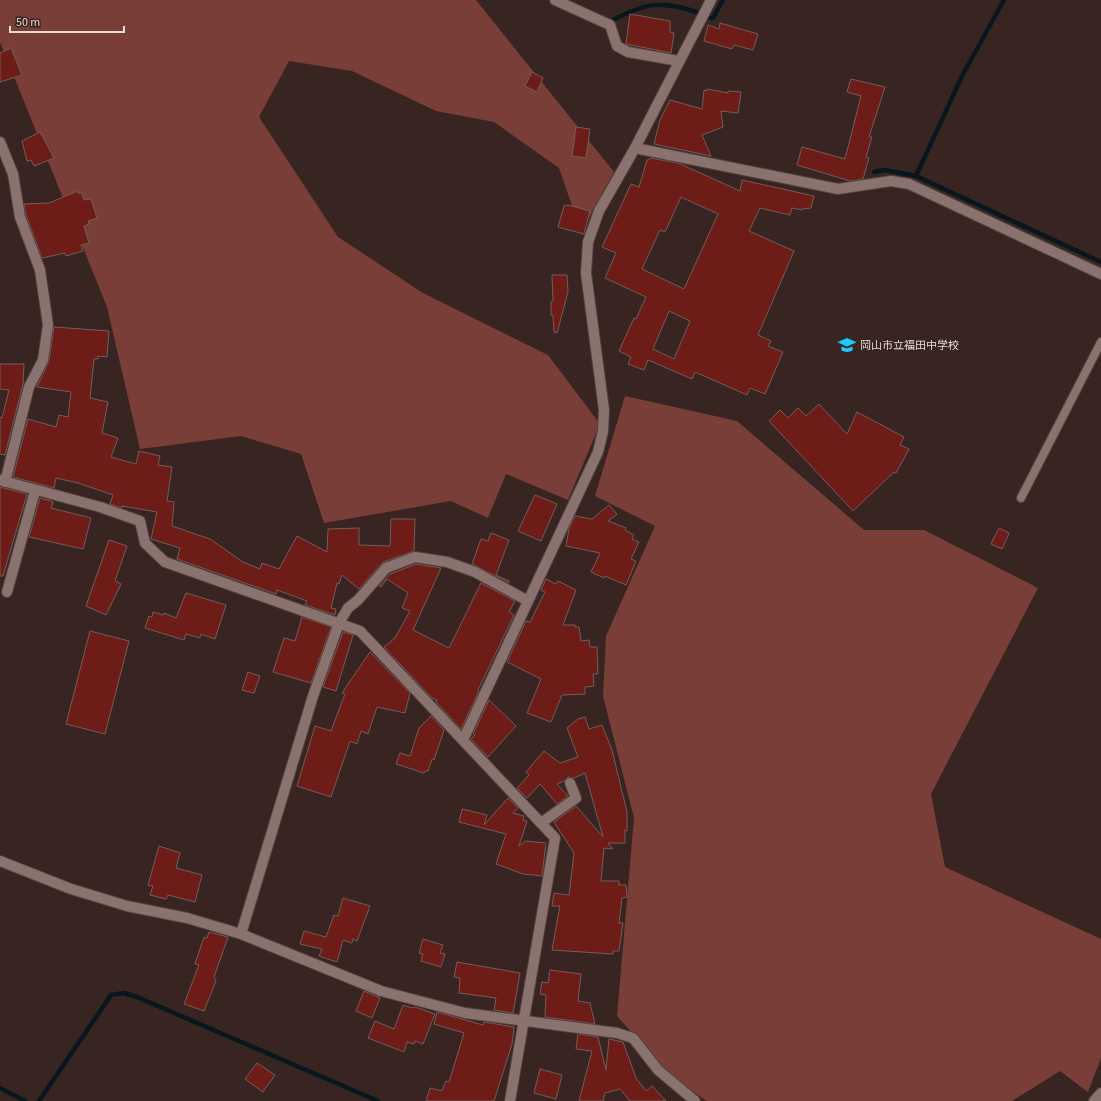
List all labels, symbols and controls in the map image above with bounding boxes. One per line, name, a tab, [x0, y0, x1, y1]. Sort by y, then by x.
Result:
scale bar	[10, 8, 124, 34]
text: 50 m	[16, 14, 40, 31]
school or university icon: 岡山市立福田中学校	[837, 335, 857, 355]
place label: 岡山市立福田中学校	[860, 338, 959, 353]

